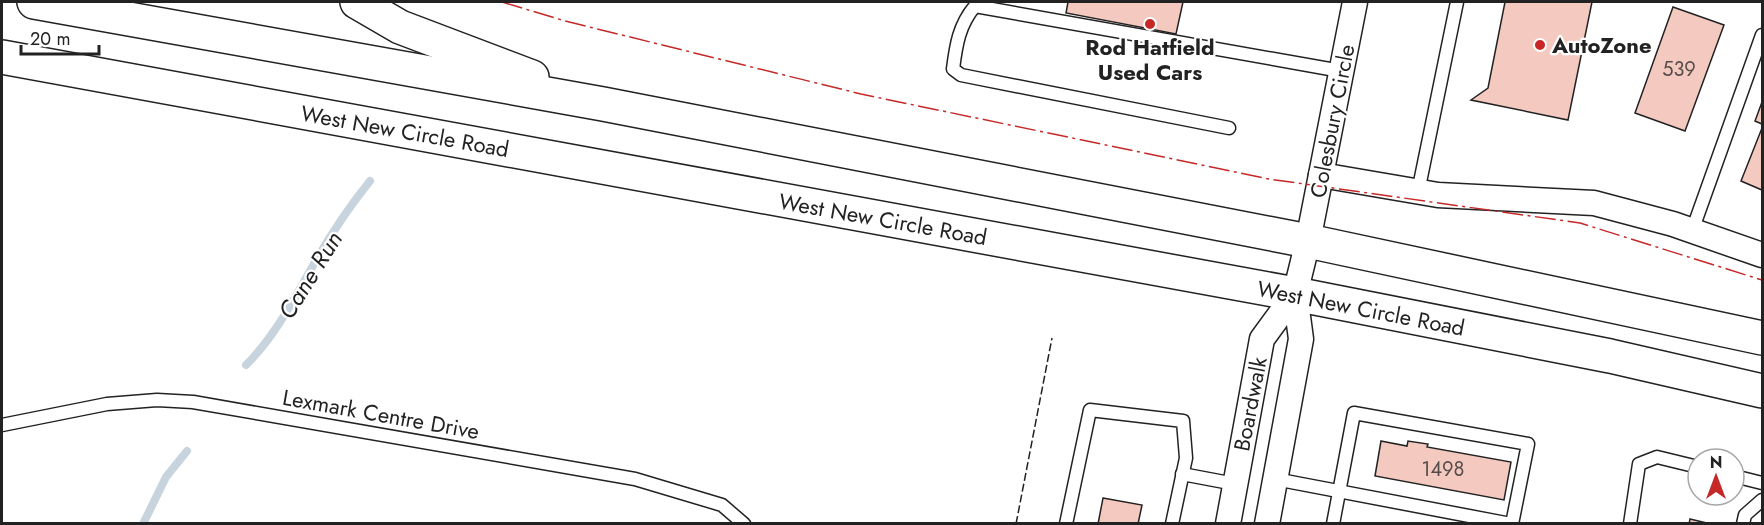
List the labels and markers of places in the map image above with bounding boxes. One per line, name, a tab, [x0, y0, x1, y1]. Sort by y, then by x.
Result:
marker: Rod Hatfield Used Cars	[1143, 17, 1157, 31]
place label: AutoZone	[1551, 29, 1652, 61]
place label: Rod Hatfield Used Cars	[1085, 31, 1215, 88]
marker: AutoZone	[1533, 38, 1547, 52]

